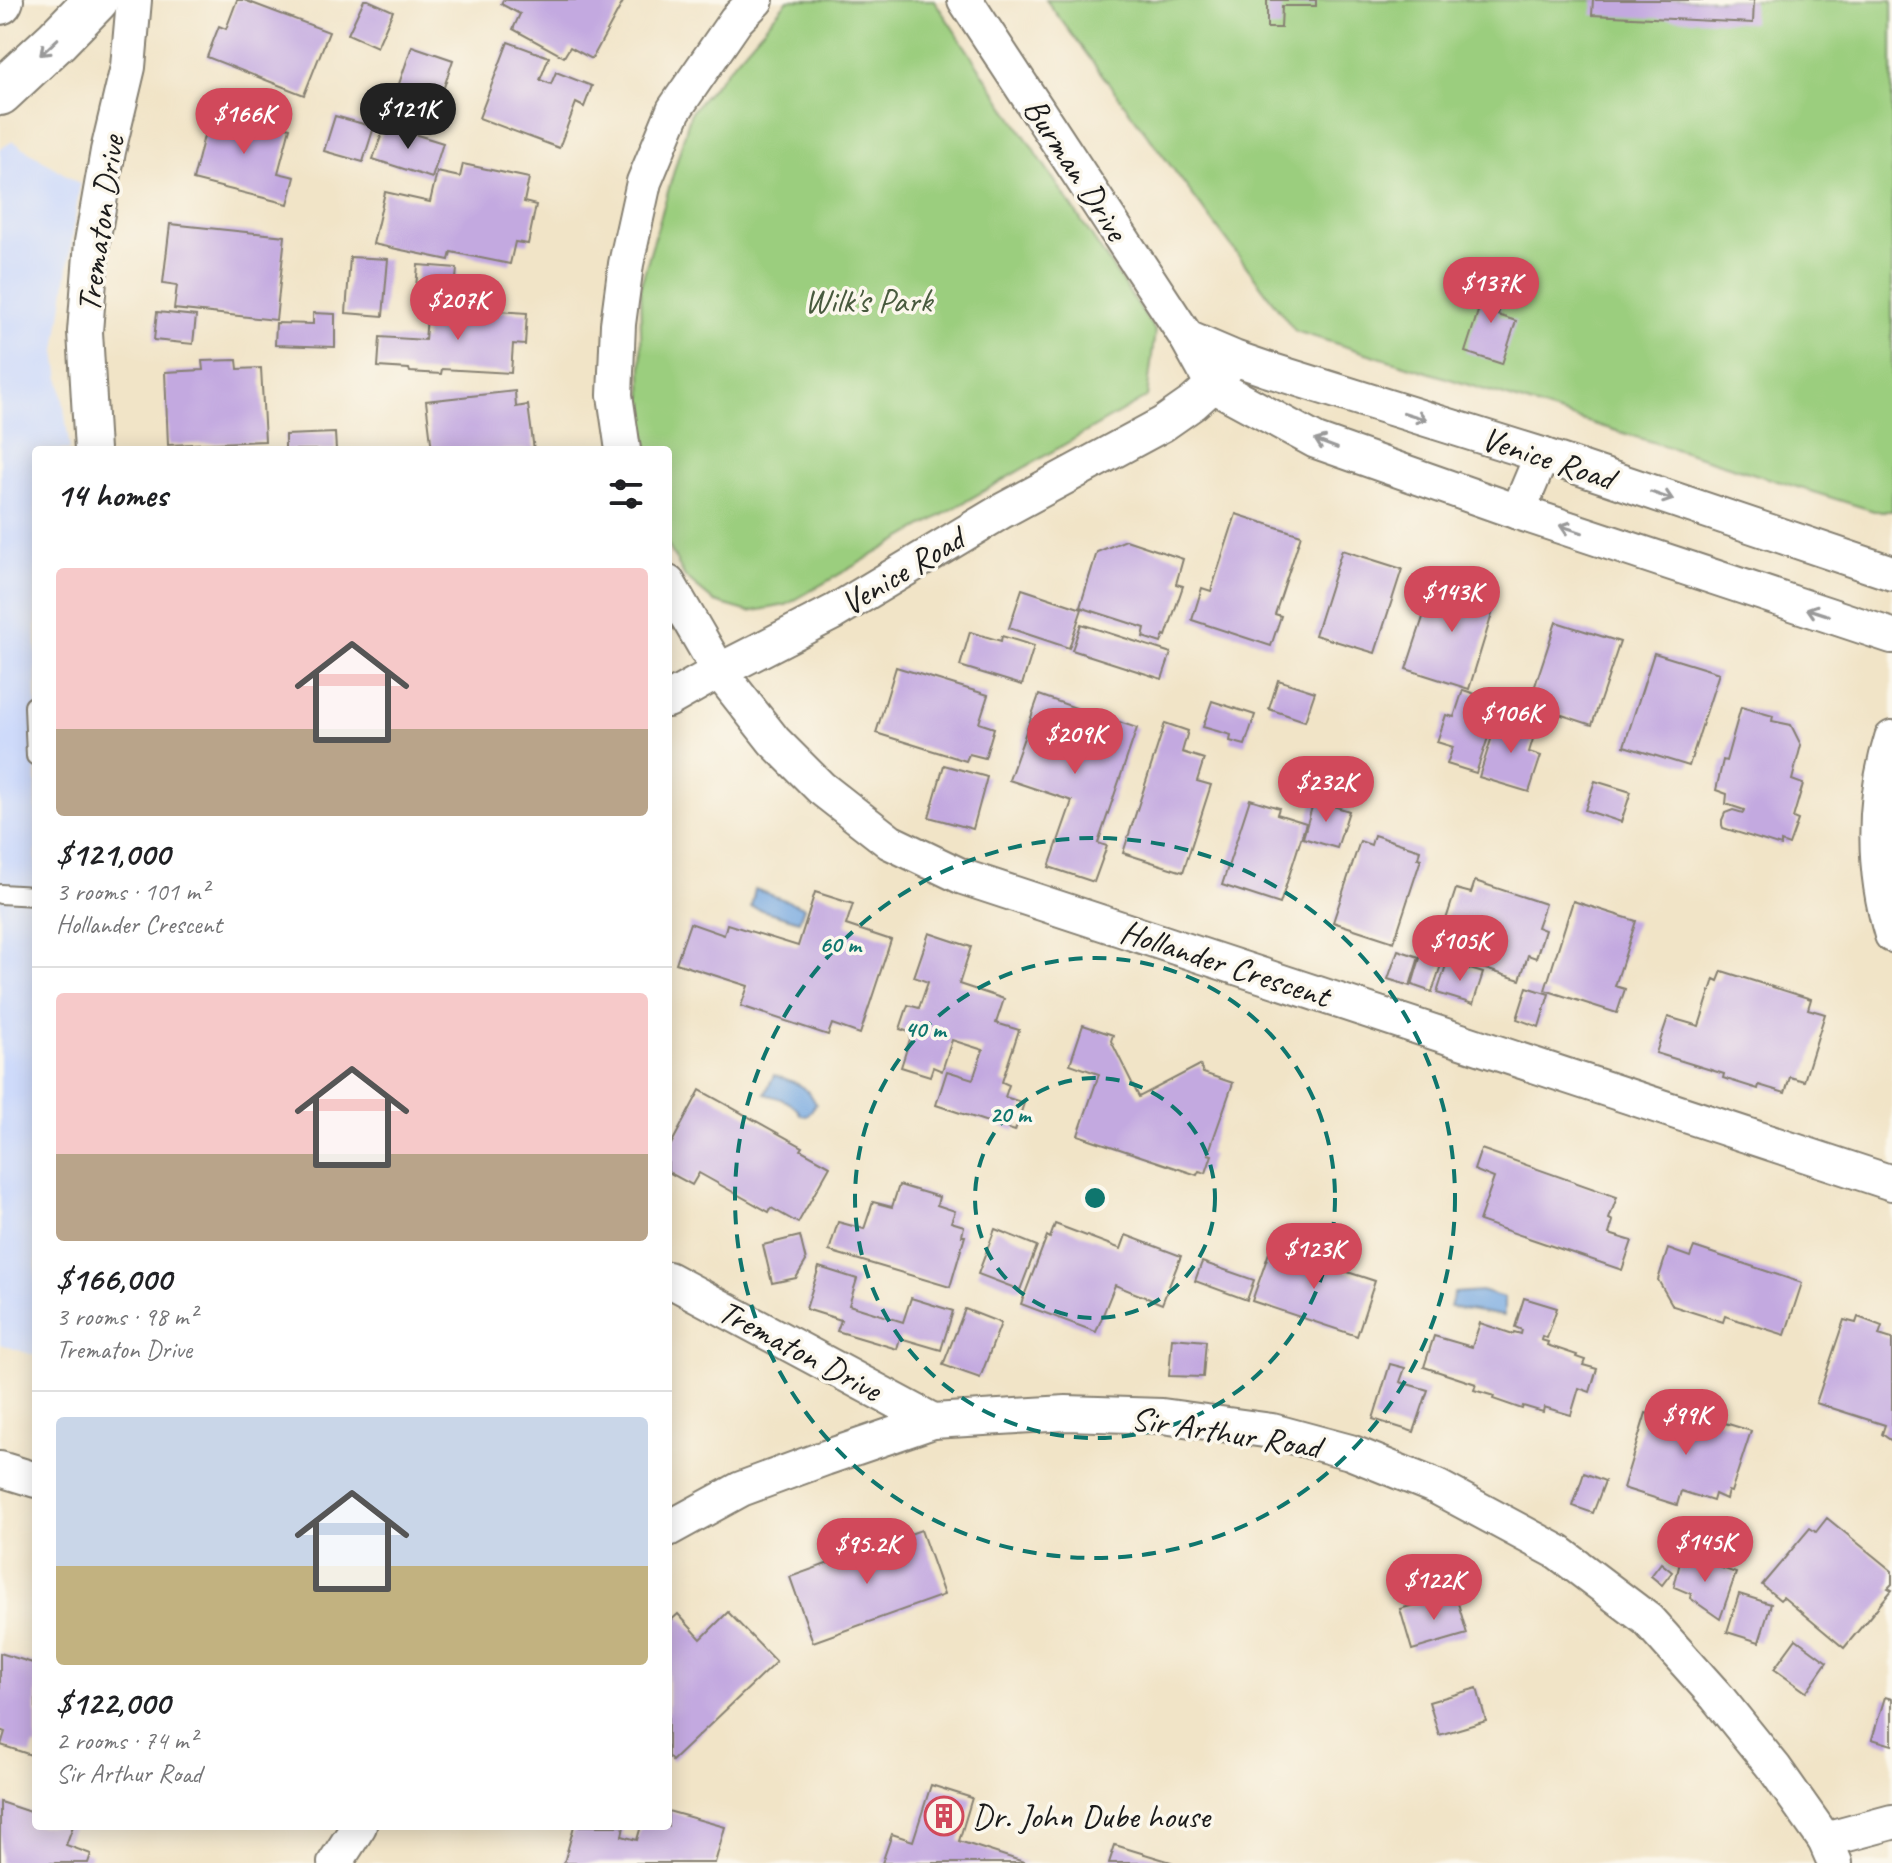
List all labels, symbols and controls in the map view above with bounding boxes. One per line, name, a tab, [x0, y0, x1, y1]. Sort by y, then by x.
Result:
one-way arrow	[39, 38, 59, 57]
pin: $121K	[352, 83, 464, 151]
pin: $166K	[188, 88, 300, 156]
street label: Burman Drive	[1014, 90, 1140, 251]
text: $121K	[378, 92, 438, 125]
text: $166K	[213, 97, 275, 130]
street label: Trematon Drive	[66, 131, 134, 315]
pin: $137K	[1435, 257, 1547, 325]
text: $137K	[1461, 266, 1521, 299]
pin: $207K	[402, 274, 514, 342]
park label: Wilk's Park	[804, 279, 934, 322]
text: $207K	[428, 283, 488, 316]
one-way arrow	[1402, 409, 1427, 424]
street label: Venice Road	[1476, 416, 1624, 501]
one-way arrow	[1314, 436, 1339, 450]
icon: filters	[604, 472, 648, 516]
text: 14 homes	[56, 473, 167, 516]
one-way arrow	[1649, 490, 1674, 505]
street label: Venice Road	[832, 515, 976, 625]
one-way arrow	[1559, 521, 1584, 536]
pin: $143K	[1396, 566, 1508, 634]
text: $143K	[1422, 575, 1482, 608]
one-way arrow	[1806, 603, 1831, 618]
icon: home	[280, 620, 424, 764]
pin: $106K	[1455, 687, 1567, 755]
text: $106K	[1481, 696, 1541, 729]
pin: $209K	[1019, 708, 1131, 776]
text: $209K	[1045, 717, 1105, 750]
pin: $232K	[1270, 756, 1382, 824]
text: $232K	[1296, 765, 1356, 798]
text: $121,000	[56, 832, 170, 875]
text: 3 rooms · 101 m²	[56, 875, 208, 908]
text: Hollander Crescent	[56, 908, 222, 941]
street label: Hollander Crescent	[1115, 909, 1338, 1018]
pin: $105K	[1404, 915, 1516, 983]
text: $105K	[1430, 924, 1490, 957]
text: 60 m	[819, 929, 863, 959]
text: 40 m	[904, 1014, 948, 1044]
icon: home	[280, 1045, 424, 1189]
text: 20 m	[989, 1099, 1033, 1129]
centre of rings	[1081, 1184, 1109, 1212]
pin: $123K	[1258, 1223, 1370, 1291]
text: $123K	[1284, 1232, 1344, 1265]
text: $166,000	[56, 1257, 171, 1300]
street label: Trematon Drive	[711, 1289, 890, 1412]
text: 3 rooms · 98 m²	[56, 1300, 197, 1333]
text: Trematon Drive	[56, 1333, 192, 1366]
pin: $99K	[1639, 1389, 1733, 1457]
street label: Sir Arthur Road	[1128, 1396, 1328, 1469]
text: $99K	[1662, 1398, 1710, 1431]
icon: home	[280, 1469, 424, 1613]
pin: $145K	[1649, 1516, 1761, 1584]
pin: $95.2K	[802, 1518, 932, 1586]
text: $145K	[1675, 1525, 1735, 1558]
text: $95.2K	[835, 1527, 899, 1560]
pin: $122K	[1378, 1554, 1490, 1622]
text: $122K	[1404, 1563, 1464, 1596]
text: $122,000	[56, 1681, 170, 1724]
text: 2 rooms · 74 m²	[56, 1724, 197, 1757]
text: Sir Arthur Road	[56, 1757, 202, 1790]
building icon: Dr. John Dube house	[923, 1795, 965, 1837]
place label: Dr. John Dube house	[972, 1795, 1212, 1838]

